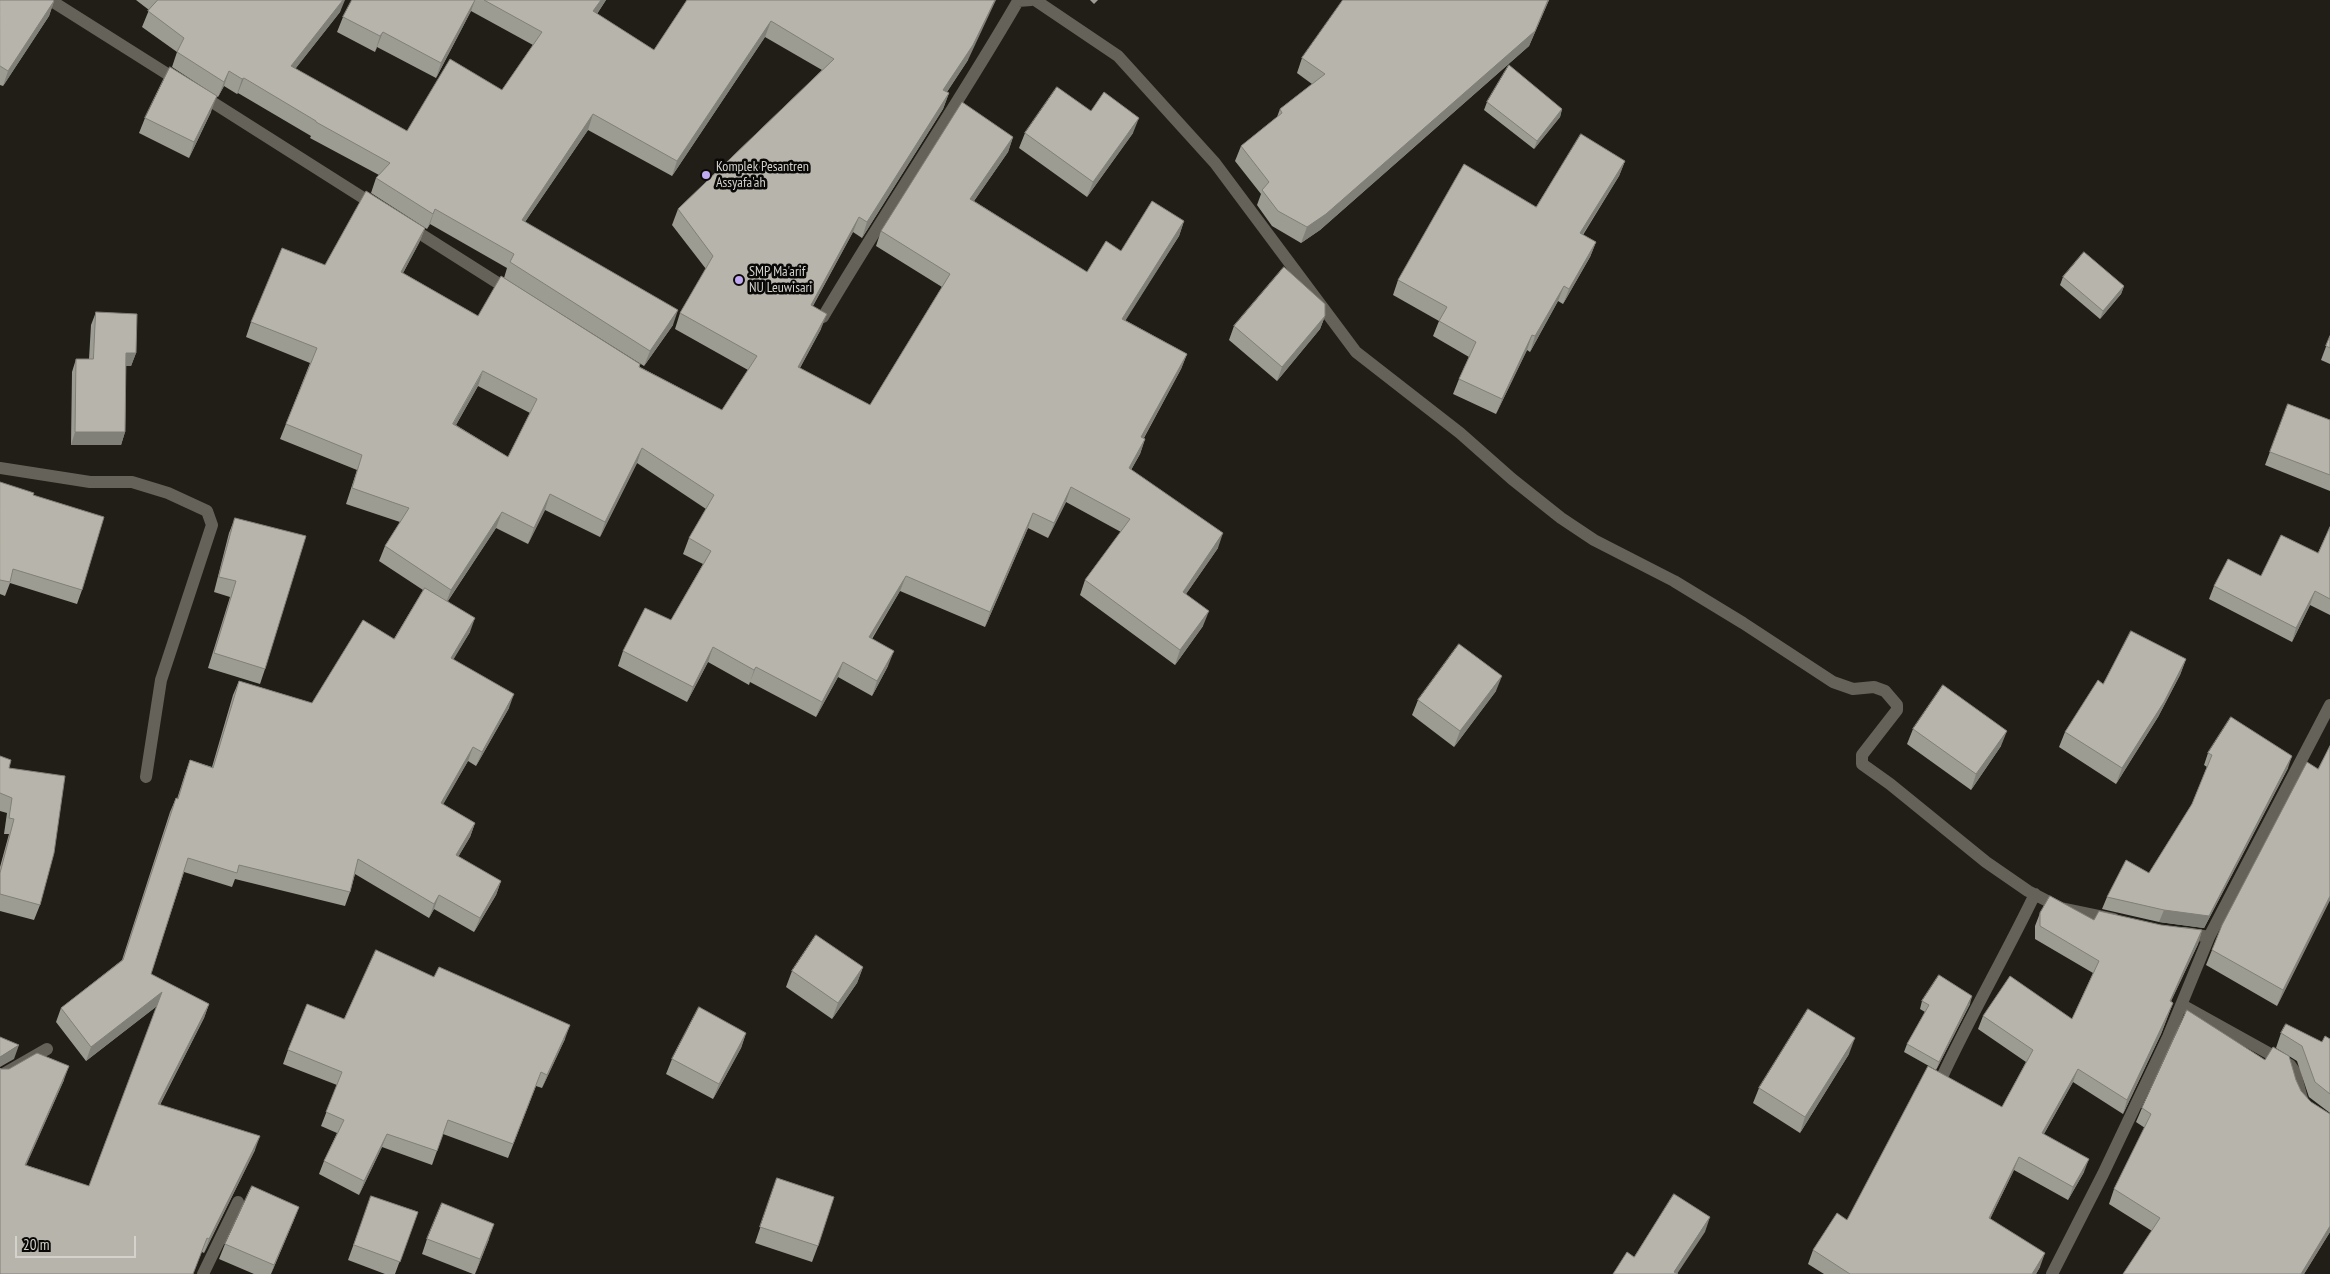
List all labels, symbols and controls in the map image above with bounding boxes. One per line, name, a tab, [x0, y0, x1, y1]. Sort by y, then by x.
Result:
place label: Komplek Pesantren Assyafa'ah	[716, 159, 809, 192]
marker: Komplek Pesantren Assyafa'ah	[700, 169, 712, 181]
place label: SMP Ma'arif NU Leuwisari	[749, 264, 812, 296]
marker: SMP Ma'arif NU Leuwisari	[733, 274, 745, 286]
scale bar	[18, 1226, 139, 1258]
text: 20 m	[23, 1235, 49, 1254]

